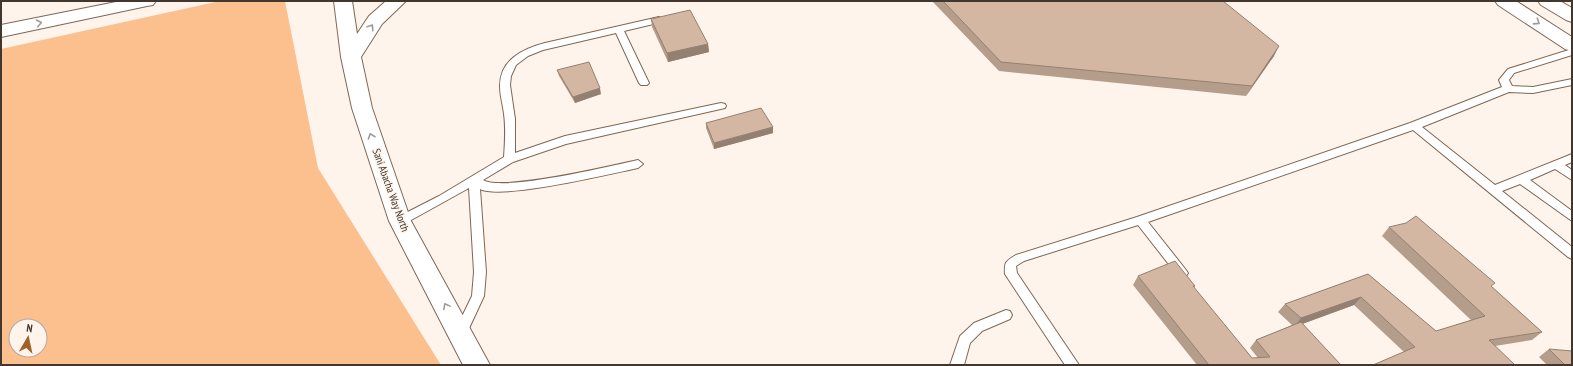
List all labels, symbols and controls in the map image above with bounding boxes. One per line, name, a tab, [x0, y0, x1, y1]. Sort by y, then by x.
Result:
one-way arrow	[1533, 17, 1540, 25]
one-way arrow	[36, 20, 42, 28]
one-way arrow	[366, 24, 373, 31]
one-way arrow	[368, 133, 376, 140]
street label: Sani Abacha Way North	[369, 147, 413, 234]
one-way arrow	[443, 303, 450, 310]
north arrow	[8, 318, 48, 358]
text: N	[26, 321, 34, 336]

